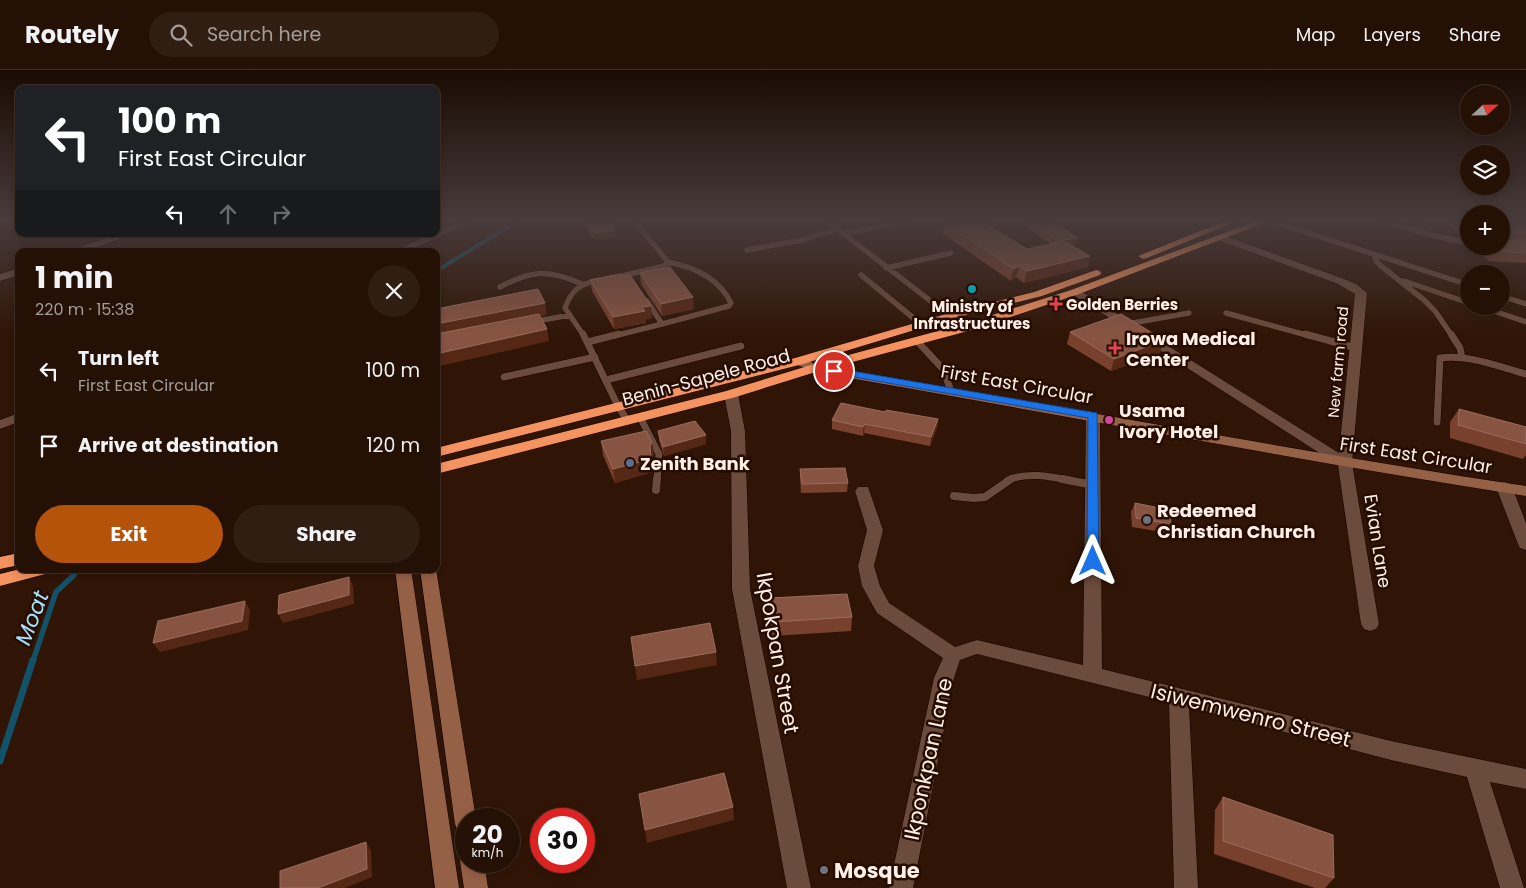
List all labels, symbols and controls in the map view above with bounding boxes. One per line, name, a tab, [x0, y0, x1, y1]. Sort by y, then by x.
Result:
search box	[149, 12, 499, 57]
text: Routely	[25, 18, 119, 51]
icon: search	[167, 21, 195, 49]
text: Search here	[207, 21, 321, 48]
text: Map	[1296, 22, 1336, 47]
text: Layers	[1364, 22, 1421, 47]
text: Share	[1449, 22, 1501, 47]
north arrow	[1460, 85, 1510, 135]
map controls	[1460, 85, 1510, 315]
text: 100 m	[118, 96, 221, 145]
icon: left	[35, 105, 100, 170]
text: First East Circular	[118, 143, 306, 174]
button: layers	[1460, 145, 1510, 195]
icon: left	[161, 200, 189, 228]
icon: ahead	[214, 200, 242, 228]
icon: right	[267, 200, 295, 228]
button: +	[1460, 205, 1510, 255]
text: 1 min	[35, 256, 113, 299]
button: close	[368, 265, 420, 317]
button: −	[1460, 265, 1510, 315]
marker: Ministry of Infrastructures	[966, 283, 978, 295]
place label: Golden Berries	[1066, 294, 1178, 315]
place label: Ministry of Infrastructures	[914, 296, 1030, 334]
text: 220 m · 15:38	[35, 298, 134, 321]
marker: Golden Berries	[1050, 298, 1062, 310]
street label: New farm road	[1323, 305, 1353, 419]
place label: Irowa Medical Center	[1126, 326, 1256, 372]
marker: Irowa Medical Center	[1108, 341, 1122, 355]
street label: Benin-Sapele Road	[619, 343, 793, 411]
text: Turn left	[78, 345, 159, 372]
pin	[813, 350, 855, 392]
icon: left	[35, 357, 63, 385]
text: 100 m	[365, 357, 420, 384]
icon: arrive	[820, 357, 848, 385]
street label: First East Circular	[939, 358, 1095, 410]
text: First East Circular	[78, 374, 215, 397]
place label: Usama Ivory Hotel	[1119, 398, 1218, 444]
marker: Usama Ivory Hotel	[1103, 414, 1115, 426]
street label: First East Circular	[1338, 431, 1494, 479]
icon: arrive	[35, 432, 63, 460]
text: Arrive at destination	[78, 432, 279, 459]
text: 120 m	[366, 432, 420, 459]
place label: Zenith Bank	[640, 451, 751, 476]
marker: Zenith Bank	[624, 457, 636, 469]
street label: Evian Lane	[1358, 492, 1398, 590]
place label: Redeemed Christian Church	[1157, 498, 1315, 544]
button: Exit	[35, 505, 223, 563]
button: Share	[233, 505, 420, 563]
marker: Redeemed Christian Church	[1141, 514, 1153, 526]
position arrow	[1066, 534, 1118, 586]
street label: Ikpokpan Street	[750, 570, 806, 736]
water label: Moat	[8, 585, 57, 650]
street label: Ikponkpan Lane	[897, 675, 959, 843]
street label: Isiwemwenro Street	[1148, 676, 1354, 754]
speed limit sign: 30	[530, 808, 595, 873]
text: 20	[472, 817, 503, 852]
text: km/h	[472, 844, 503, 861]
place label: Mosque	[834, 856, 920, 885]
marker: Mosque	[818, 864, 830, 876]

